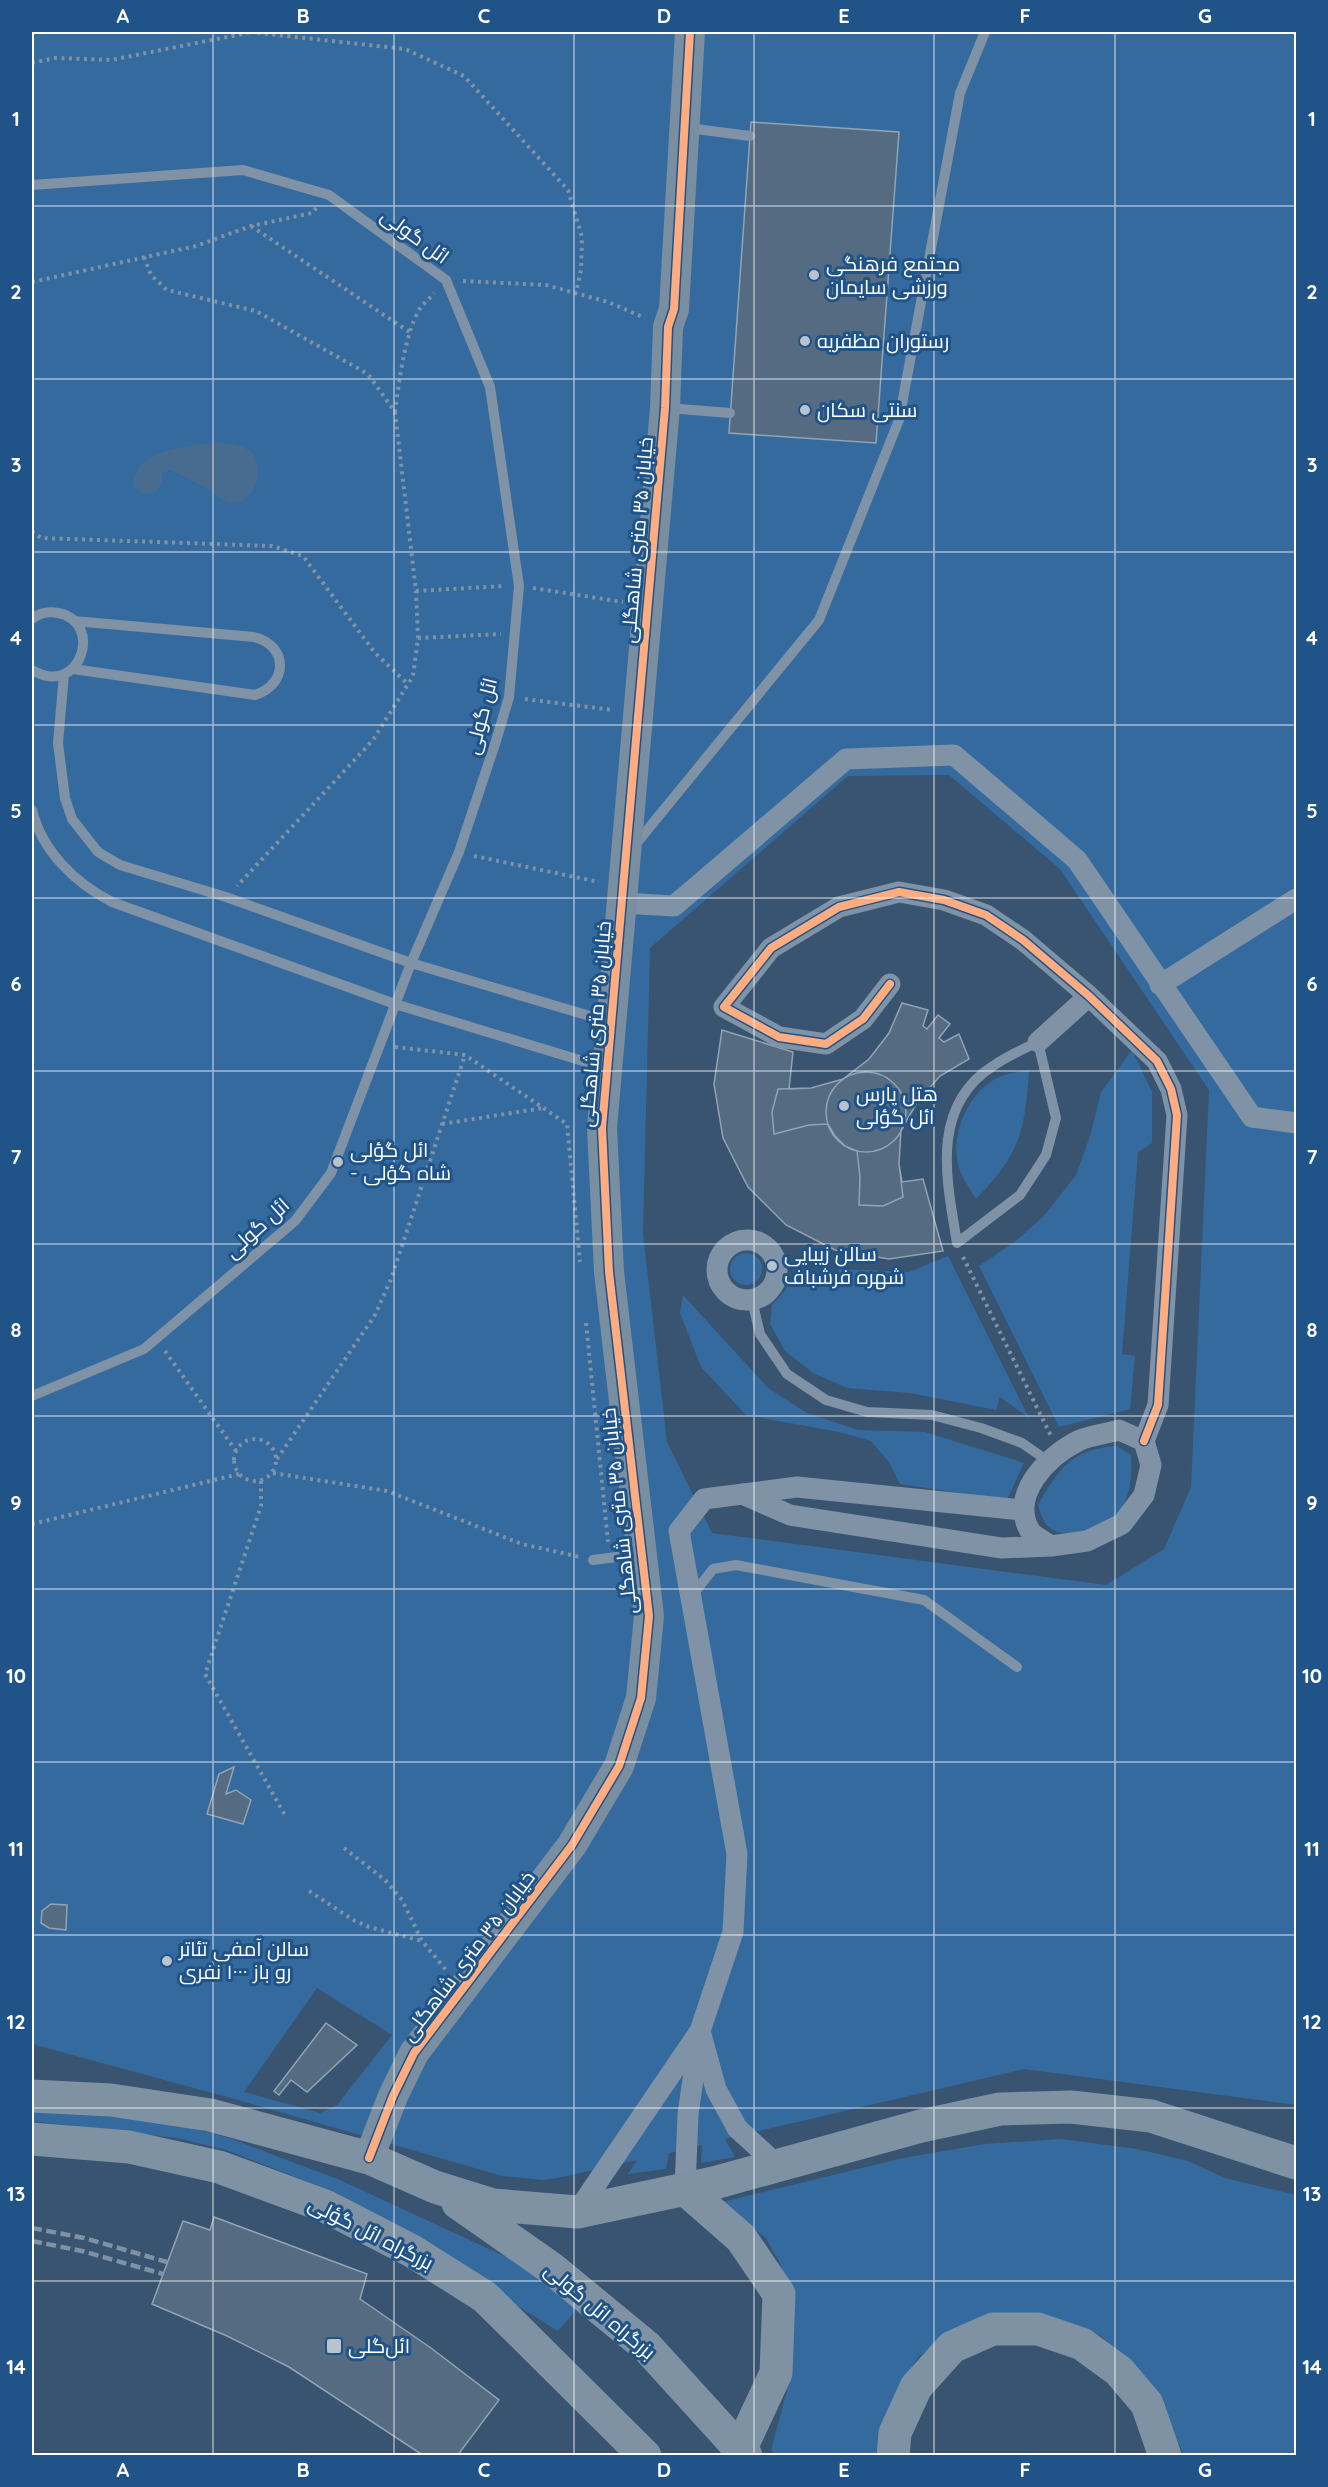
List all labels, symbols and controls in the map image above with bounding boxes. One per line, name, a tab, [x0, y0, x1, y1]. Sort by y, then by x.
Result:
text: A	[117, 3, 130, 28]
text: B	[296, 3, 310, 28]
text: C	[478, 3, 491, 28]
text: D	[657, 3, 671, 28]
text: E	[838, 3, 850, 28]
text: F	[1019, 3, 1031, 28]
text: G	[1198, 3, 1212, 28]
text: 1	[12, 106, 20, 131]
text: 1	[1308, 106, 1316, 131]
street label: ائل گولی	[376, 202, 454, 270]
place label: مجتمع فرهنگی ورزشی سایمان	[826, 251, 960, 300]
marker: مجتمع فرهنگی ورزشی سایمان	[807, 268, 821, 282]
text: 2	[10, 279, 22, 304]
text: 2	[1306, 279, 1318, 304]
place label: رستوران مظفریه	[817, 328, 949, 354]
marker: رستوران مظفریه	[798, 334, 812, 348]
place label: سنتی سکان	[817, 397, 917, 423]
marker: سنتی سکان	[798, 403, 812, 417]
street label: خیابان ۳۵ متری شاهگلی	[615, 436, 659, 644]
text: 3	[11, 452, 21, 477]
text: 3	[1307, 452, 1317, 477]
text: 4	[10, 625, 22, 650]
text: 4	[1306, 625, 1318, 650]
street label: ائل گولی	[459, 675, 503, 757]
text: 5	[10, 798, 22, 823]
text: 5	[1306, 798, 1318, 823]
street label: خیابان ۳۵ متری شاهگلی	[573, 920, 617, 1128]
text: 6	[10, 971, 22, 996]
text: 6	[1306, 971, 1318, 996]
place label: هتل پارس ائل گؤلی	[856, 1081, 938, 1130]
marker: هتل پارس ائل گؤلی	[837, 1099, 851, 1113]
place label: ائل گؤلی - شاه گؤلی	[350, 1137, 451, 1186]
text: 7	[11, 1144, 22, 1169]
text: 7	[1307, 1144, 1318, 1169]
marker: ائل گؤلی - شاه گؤلی	[331, 1155, 345, 1169]
street label: ائل گولی	[219, 1192, 295, 1264]
place label: سالن زیبایی شهره فرشباف	[784, 1241, 904, 1290]
marker: سالن زیبایی شهره فرشباف	[765, 1259, 779, 1273]
text: 8	[11, 1317, 22, 1342]
text: 8	[1307, 1317, 1318, 1342]
street label: خیابان ۳۵ متری شاهگلی	[595, 1407, 643, 1615]
text: 9	[10, 1490, 22, 1515]
text: 9	[1306, 1490, 1318, 1515]
text: 10	[6, 1663, 26, 1688]
text: 10	[1302, 1663, 1322, 1688]
text: 11	[8, 1836, 24, 1861]
text: 11	[1304, 1836, 1320, 1861]
street label: خیابان ۳۵ متری شاهگلی	[395, 1865, 541, 2047]
place label: سالن آمفی تئاتر رو باز ۱۰۰۰ نفری	[178, 1936, 309, 1985]
marker: سالن آمفی تئاتر رو باز ۱۰۰۰ نفری	[160, 1954, 174, 1968]
text: 12	[6, 2009, 26, 2034]
text: 12	[1302, 2009, 1322, 2034]
text: 13	[7, 2181, 25, 2206]
text: 13	[1303, 2181, 1321, 2206]
street label: بزرگراه ائل گؤلی	[304, 2190, 438, 2276]
street label: بزرگراه ائل گولی	[539, 2257, 661, 2365]
place label: ائل‌گلی	[348, 2333, 410, 2359]
marker: ائل‌گلی	[325, 2337, 343, 2355]
text: 14	[6, 2354, 26, 2379]
text: 14	[1302, 2354, 1322, 2379]
text: A	[117, 2457, 130, 2482]
text: B	[296, 2457, 310, 2482]
text: C	[478, 2457, 491, 2482]
text: D	[657, 2457, 671, 2482]
text: E	[838, 2457, 850, 2482]
text: F	[1019, 2457, 1031, 2482]
text: G	[1198, 2457, 1212, 2482]

